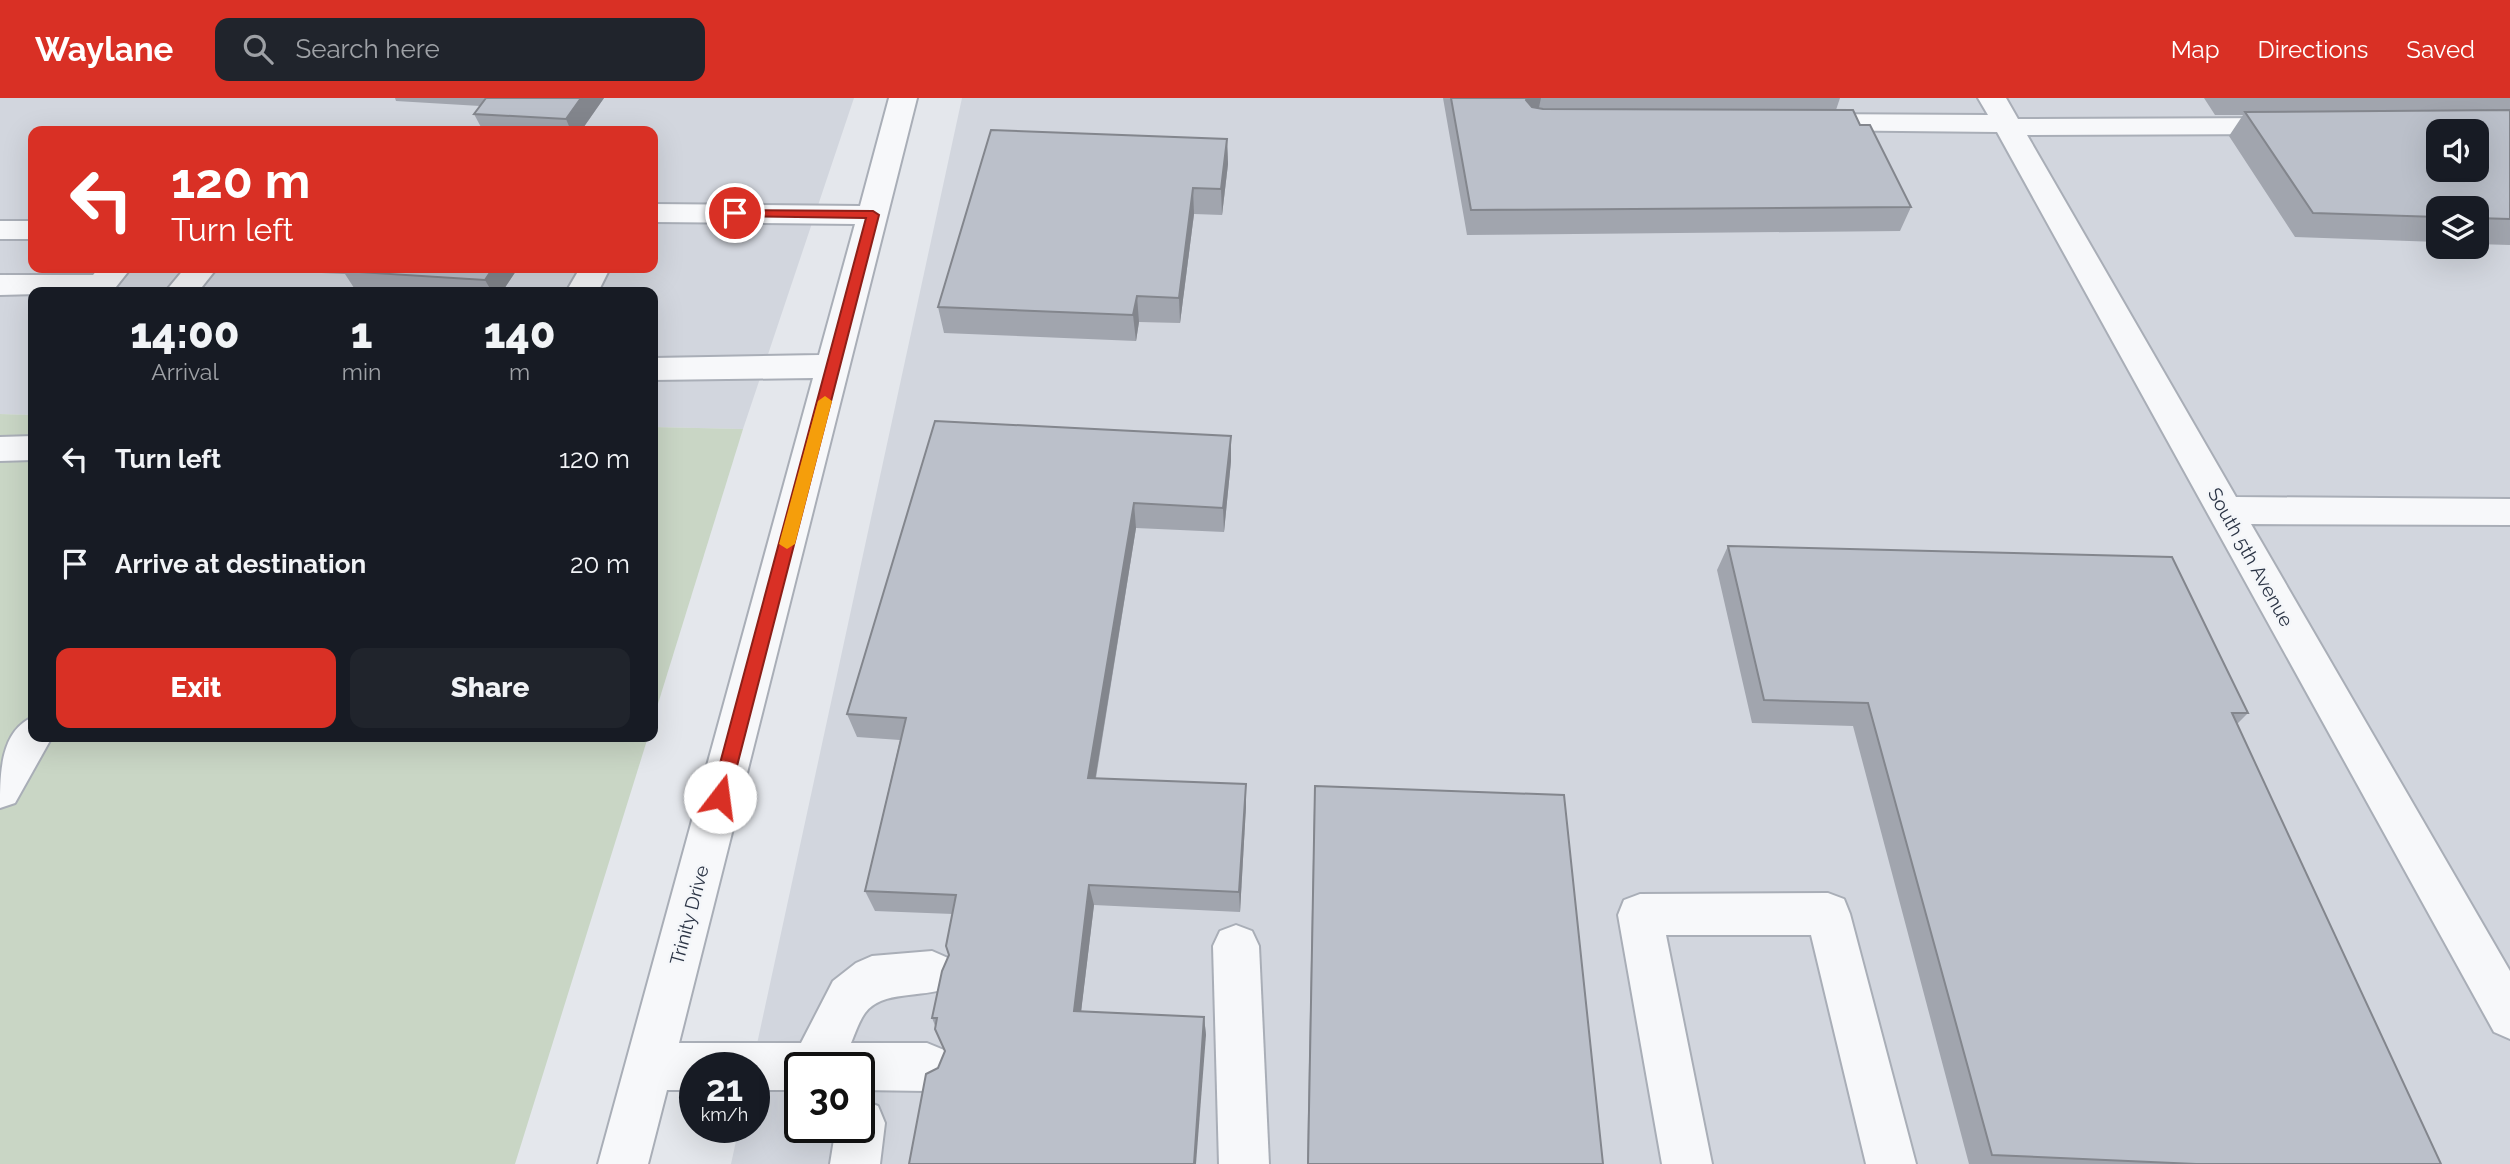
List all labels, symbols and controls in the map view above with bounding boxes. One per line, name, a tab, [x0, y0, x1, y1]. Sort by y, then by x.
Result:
search box	[215, 18, 705, 81]
text: Waylane	[35, 30, 173, 69]
icon: search	[239, 30, 277, 68]
text: Search here	[295, 34, 440, 64]
text: Map	[2171, 35, 2220, 64]
text: Directions	[2258, 35, 2368, 64]
text: Saved	[2406, 35, 2475, 64]
map controls	[2426, 119, 2489, 259]
button: sound	[2426, 119, 2489, 182]
text: 120 m	[171, 152, 310, 209]
icon: left	[56, 154, 147, 245]
pin	[705, 183, 765, 243]
icon: arrive	[716, 194, 754, 232]
button: layers	[2426, 196, 2489, 259]
text: Turn left	[171, 211, 293, 248]
text: 14:00	[130, 309, 239, 358]
text: 1	[351, 309, 373, 358]
text: 140	[484, 309, 556, 358]
text: Arrival	[151, 358, 219, 385]
text: min	[342, 358, 381, 385]
text: m	[509, 358, 530, 385]
icon: left	[56, 440, 94, 478]
text: Turn left	[115, 444, 221, 474]
text: 120 m	[559, 444, 630, 474]
street label: South 5th Avenue	[2204, 484, 2298, 630]
icon: arrive	[56, 545, 94, 583]
text: Arrive at destination	[115, 549, 366, 579]
text: 20 m	[570, 549, 630, 579]
button: Exit	[56, 648, 336, 728]
button: Share	[350, 648, 630, 728]
position arrow	[683, 760, 757, 834]
street label: Trinity Drive	[665, 863, 713, 967]
speed limit sign: 30	[784, 1052, 875, 1143]
text: 21	[706, 1068, 743, 1109]
text: km/h	[701, 1104, 748, 1125]

